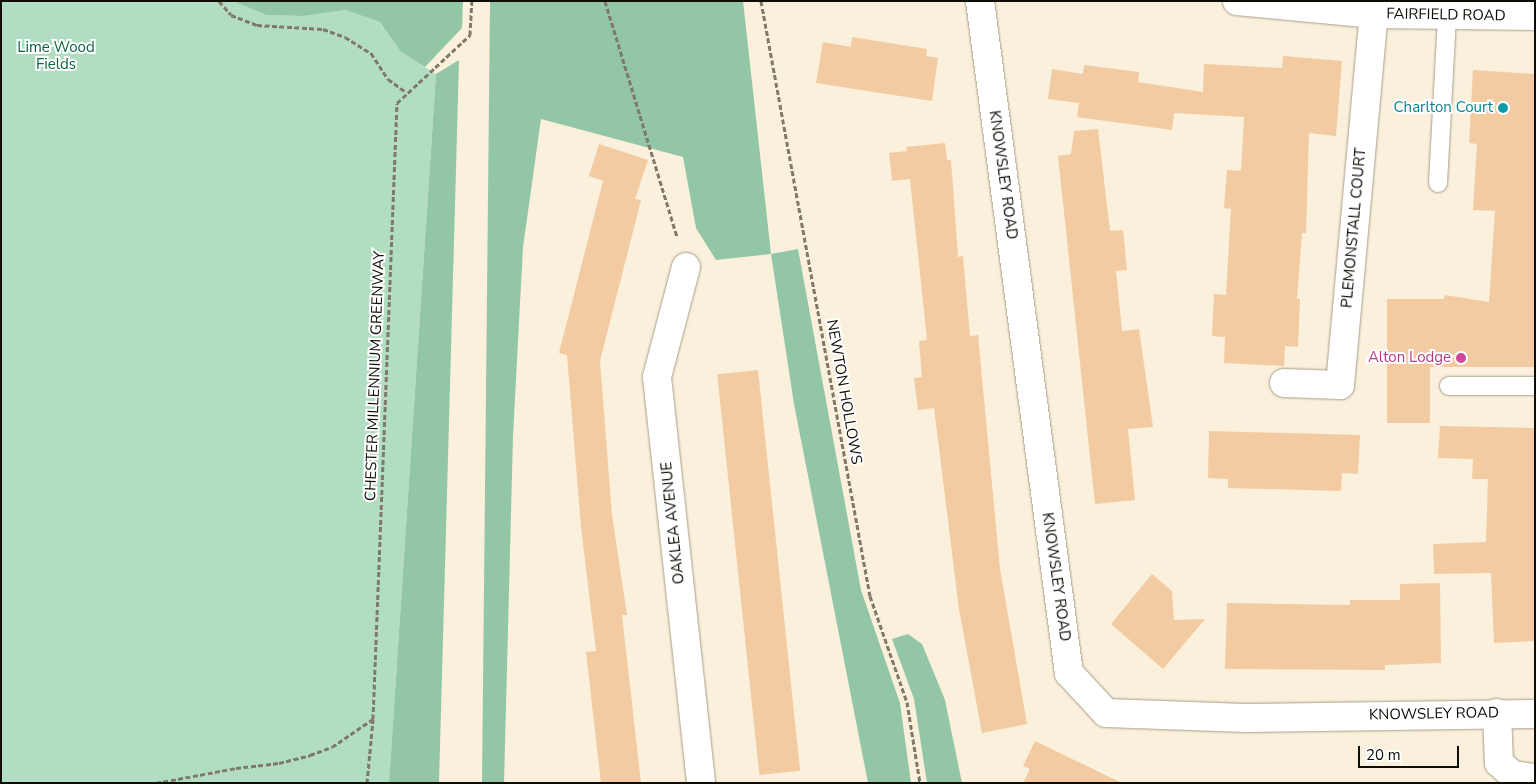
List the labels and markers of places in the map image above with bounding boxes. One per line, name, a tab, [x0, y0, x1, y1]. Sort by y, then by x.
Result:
place label: Charlton Court	[1394, 99, 1493, 117]
marker: Charlton Court	[1497, 102, 1509, 114]
place label: Alton Lodge	[1368, 349, 1451, 367]
marker: Alton Lodge	[1455, 352, 1467, 364]

